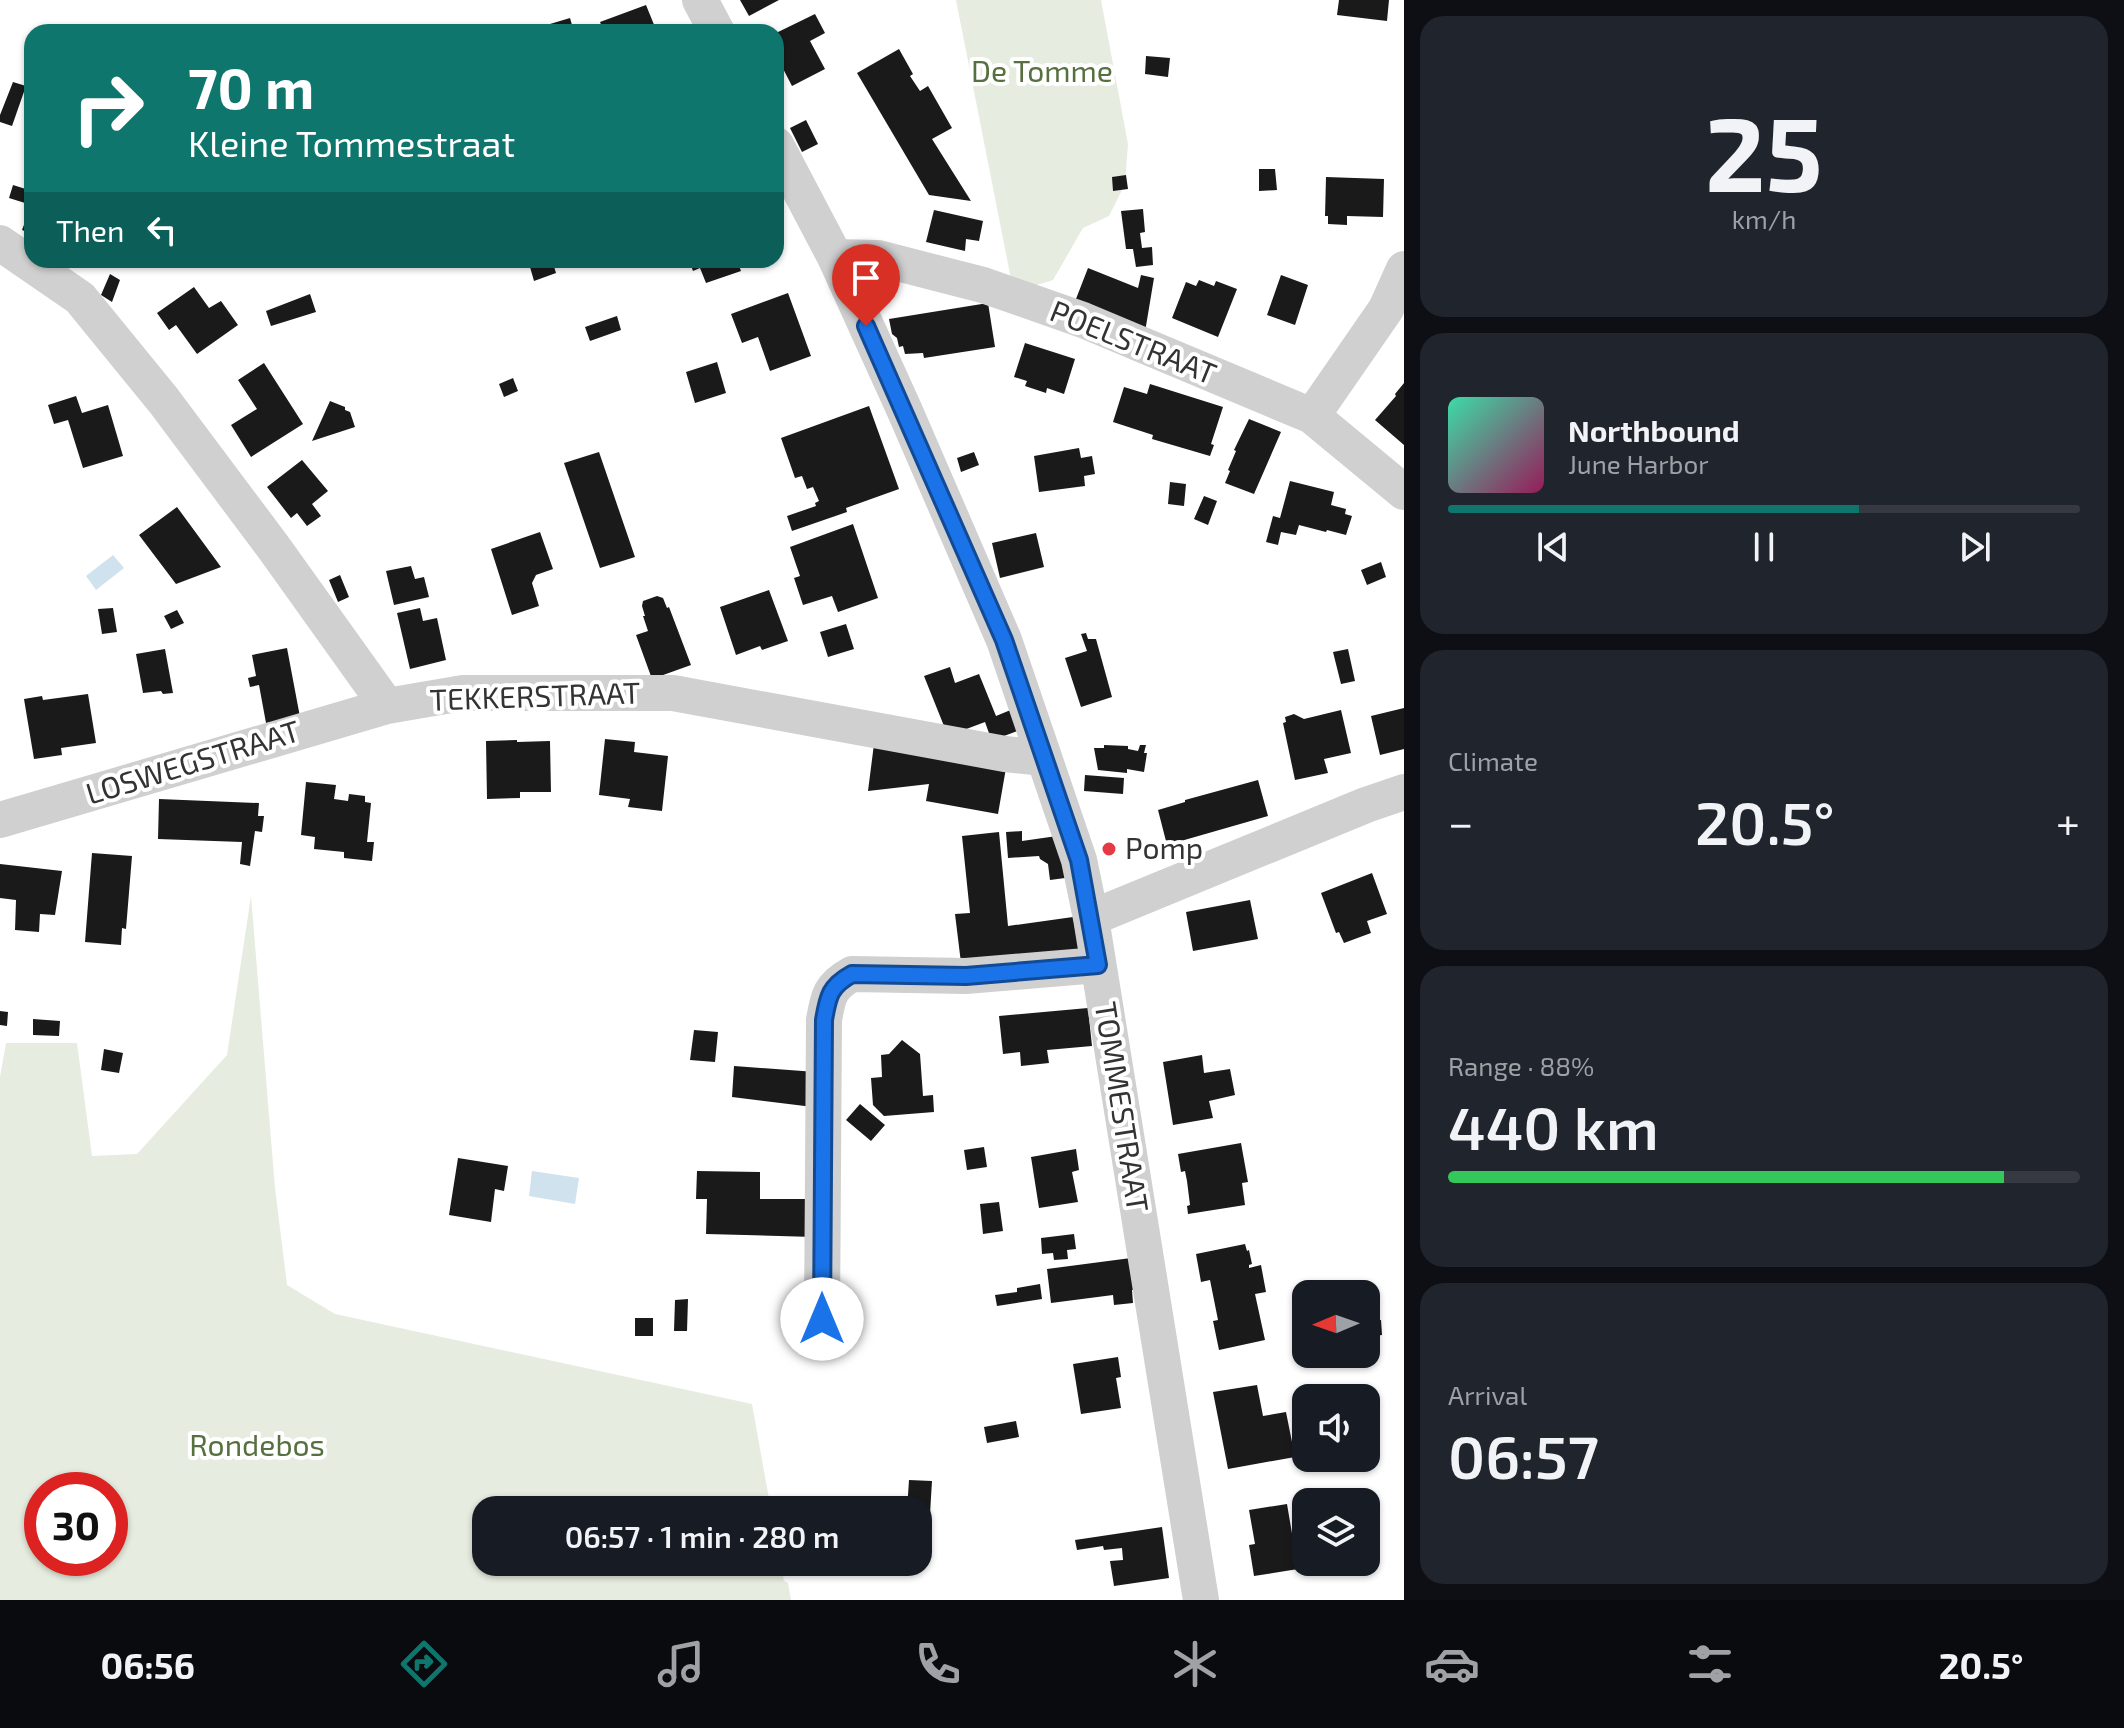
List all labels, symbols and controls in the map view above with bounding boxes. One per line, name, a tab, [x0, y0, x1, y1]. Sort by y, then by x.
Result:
park label: De Tomme	[971, 52, 1113, 88]
text: 70 m	[188, 53, 314, 120]
icon: right	[56, 56, 160, 160]
text: 25	[1705, 88, 1823, 213]
text: Kleine Tommestraat	[188, 121, 515, 164]
text: km/h	[1732, 203, 1796, 234]
icon: left	[140, 208, 184, 252]
text: Then	[56, 212, 124, 248]
pin	[832, 244, 900, 326]
icon: arrive	[844, 256, 888, 300]
street label: POELSTRAAT	[1046, 292, 1222, 391]
text: Northbound	[1568, 412, 1740, 448]
text: June Harbor	[1568, 448, 1709, 479]
icon: previous	[1531, 525, 1575, 569]
icon: pause	[1742, 525, 1786, 569]
icon: next	[1953, 525, 1997, 569]
street label: TEKKERSTRAAT	[429, 673, 641, 717]
street label: LOSWEGSTRAAT	[81, 711, 304, 811]
text: Climate	[1448, 745, 1538, 776]
text: 20.5°	[1695, 785, 1835, 857]
text: −	[1448, 795, 1474, 848]
text: +	[2056, 795, 2080, 848]
place label: Pomp	[1125, 829, 1203, 865]
marker: Pomp	[1100, 840, 1118, 858]
street label: TOMMESTRAAT	[1089, 999, 1157, 1214]
text: Range · 88%	[1448, 1050, 1594, 1081]
text: 440 km	[1448, 1090, 1659, 1162]
position arrow	[780, 1277, 864, 1361]
north arrow	[1292, 1280, 1380, 1368]
map controls	[1292, 1280, 1380, 1576]
text: Arrival	[1448, 1379, 1527, 1410]
button: sound	[1292, 1384, 1380, 1472]
text: 06:57	[1448, 1419, 1599, 1491]
park label: Rondebos	[189, 1426, 325, 1462]
speed limit sign: 30	[24, 1472, 128, 1576]
button: layers	[1292, 1488, 1380, 1576]
text: 06:57 · 1 min · 280 m	[565, 1518, 839, 1554]
icon: directions	[396, 1636, 452, 1692]
icon: music	[653, 1636, 709, 1692]
icon: phone	[910, 1636, 966, 1692]
icon: climate	[1167, 1636, 1223, 1692]
icon: car	[1424, 1636, 1480, 1692]
icon: filters	[1682, 1636, 1738, 1692]
text: 06:56	[101, 1643, 195, 1686]
text: 20.5°	[1939, 1643, 2023, 1686]

